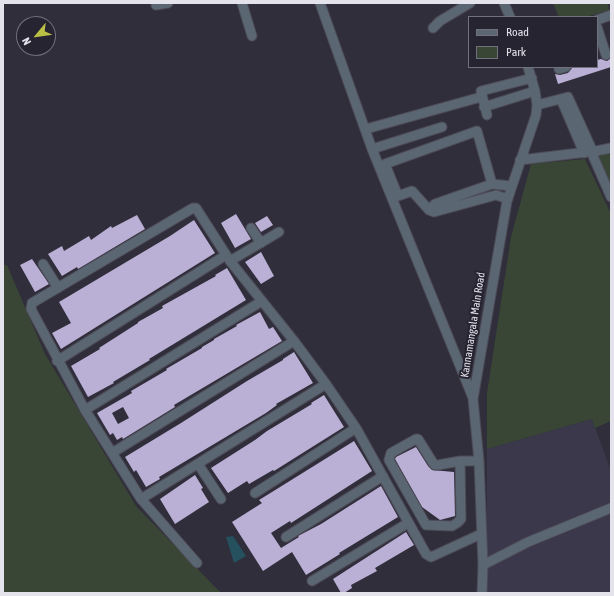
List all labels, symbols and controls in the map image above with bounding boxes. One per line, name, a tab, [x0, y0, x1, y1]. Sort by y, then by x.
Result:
north arrow	[16, 16, 56, 56]
legend	[468, 16, 598, 68]
text: Road	[506, 25, 529, 39]
text: N	[20, 36, 33, 47]
text: Park	[506, 45, 526, 59]
street label: Kannamangala Main Road	[458, 271, 488, 379]

